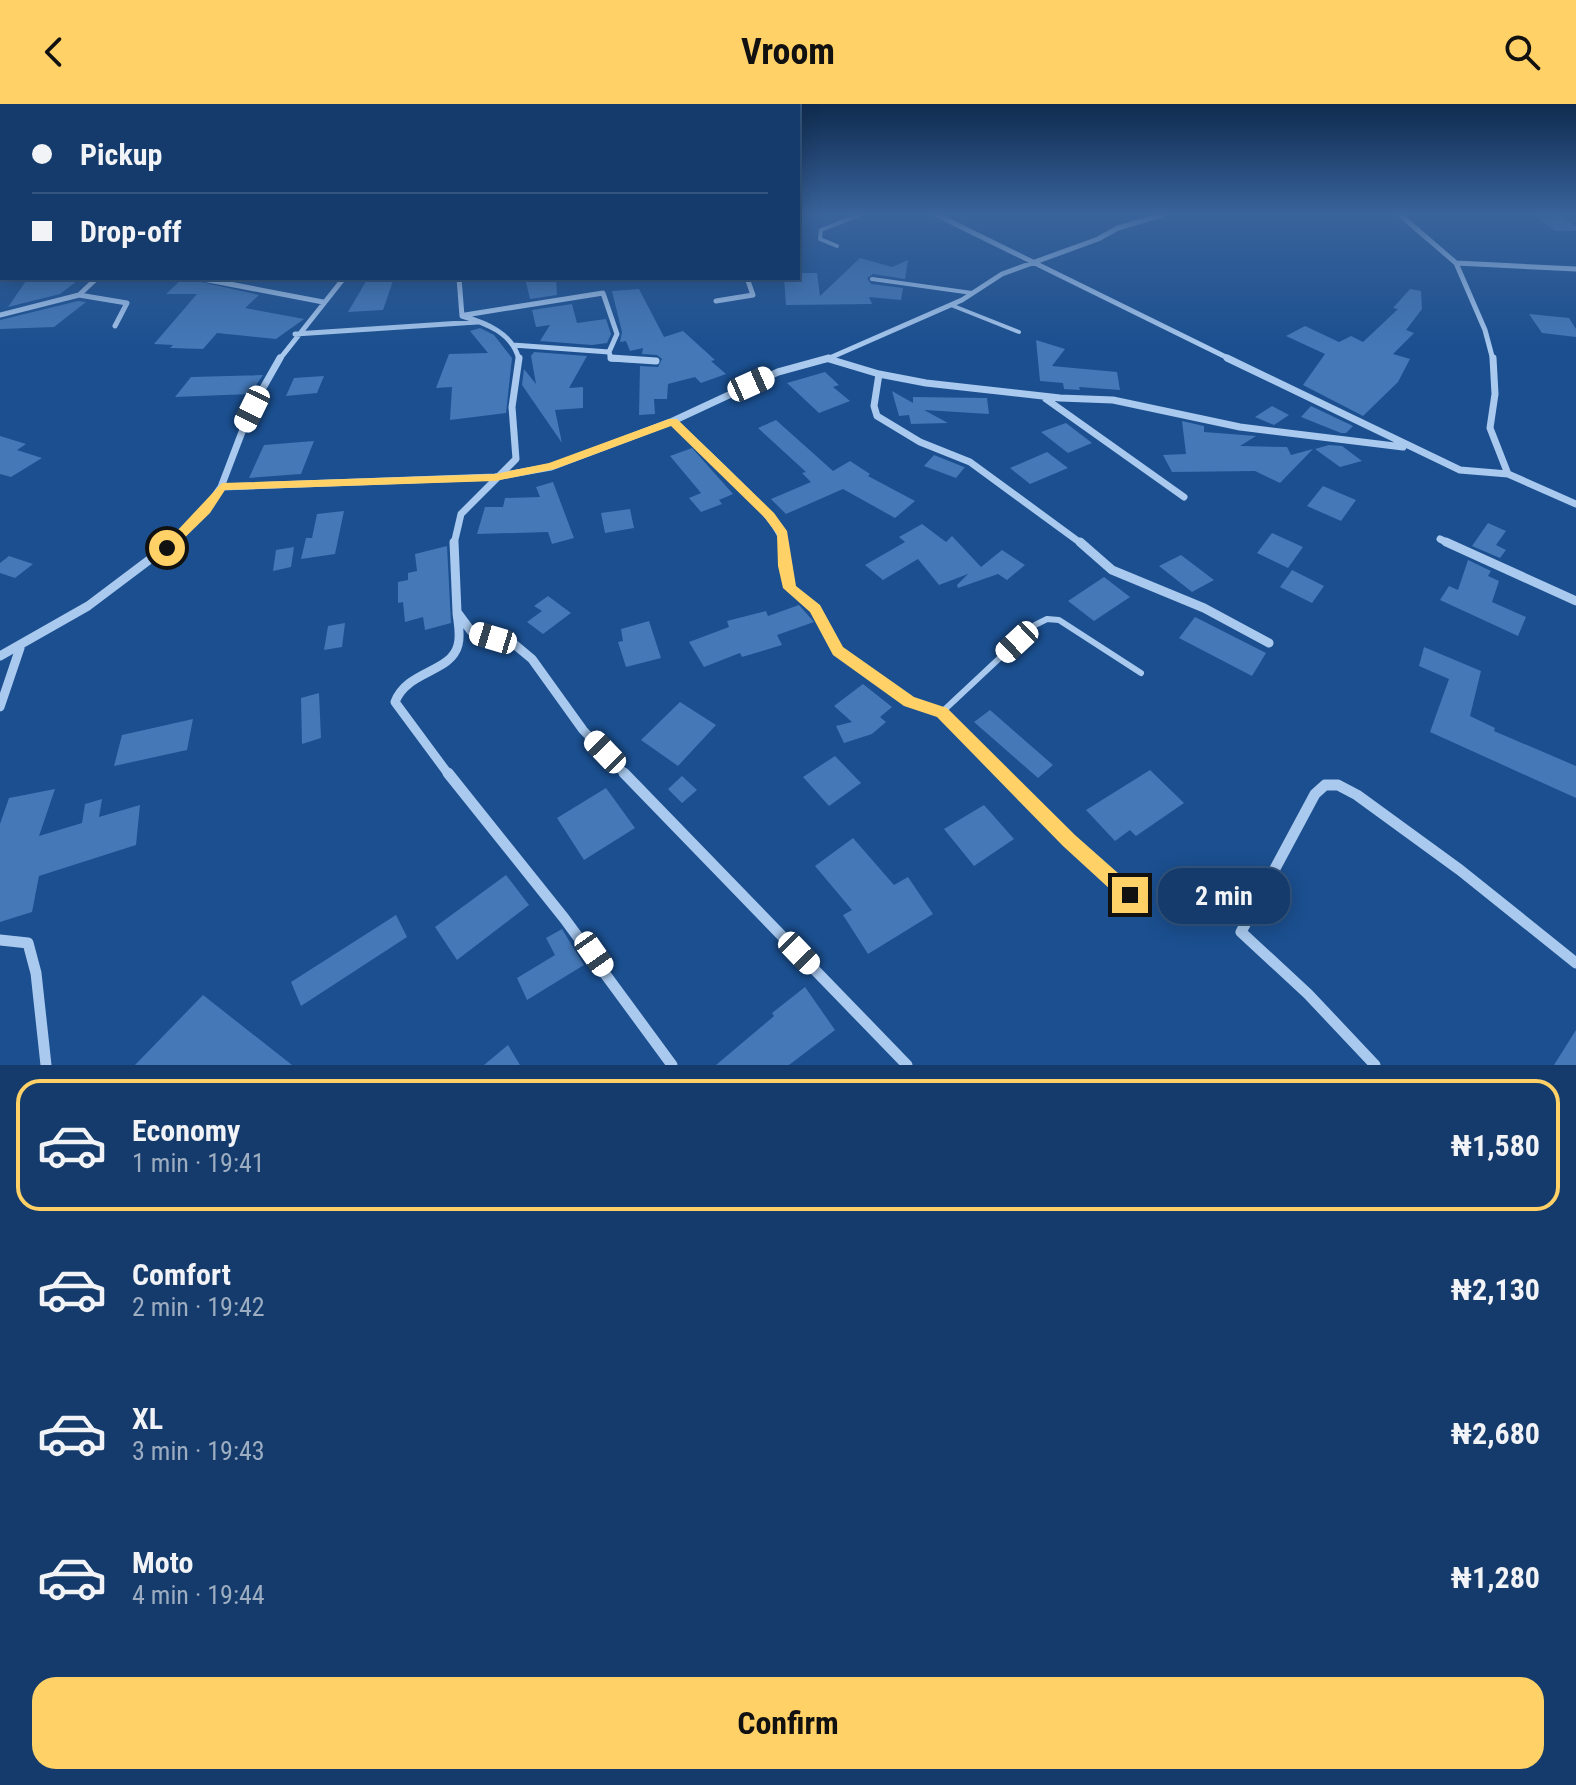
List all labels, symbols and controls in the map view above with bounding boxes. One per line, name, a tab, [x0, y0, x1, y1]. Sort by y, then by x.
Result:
icon: back	[32, 30, 76, 74]
icon: search	[1500, 30, 1544, 74]
text: Vroom	[741, 31, 835, 73]
text: Pickup	[80, 137, 162, 172]
text: Drop-off	[80, 214, 182, 249]
car	[724, 363, 778, 405]
car	[231, 382, 273, 436]
route start	[149, 530, 185, 566]
car	[991, 617, 1043, 667]
car	[467, 620, 519, 656]
car	[580, 726, 630, 778]
callout: 2 min	[1158, 867, 1290, 923]
route end	[1112, 877, 1148, 913]
text: 2 min	[1195, 881, 1253, 911]
car	[570, 927, 618, 981]
car	[774, 927, 824, 979]
icon: car	[36, 1109, 108, 1181]
text: Economy	[132, 1113, 240, 1148]
text: ₦1,580	[1451, 1128, 1540, 1163]
text: 1 min · 19:41	[132, 1148, 265, 1178]
icon: car	[36, 1253, 108, 1325]
text: Comfort	[132, 1257, 231, 1292]
text: ₦2,130	[1451, 1272, 1540, 1307]
text: 2 min · 19:42	[132, 1292, 265, 1322]
icon: car	[36, 1397, 108, 1469]
text: XL	[132, 1401, 163, 1436]
text: ₦2,680	[1451, 1416, 1540, 1451]
text: 3 min · 19:43	[132, 1436, 265, 1466]
icon: car	[36, 1541, 108, 1613]
text: Moto	[132, 1545, 193, 1580]
text: ₦1,280	[1451, 1560, 1540, 1595]
text: 4 min · 19:44	[132, 1580, 265, 1610]
button: Confirm	[32, 1677, 1544, 1769]

